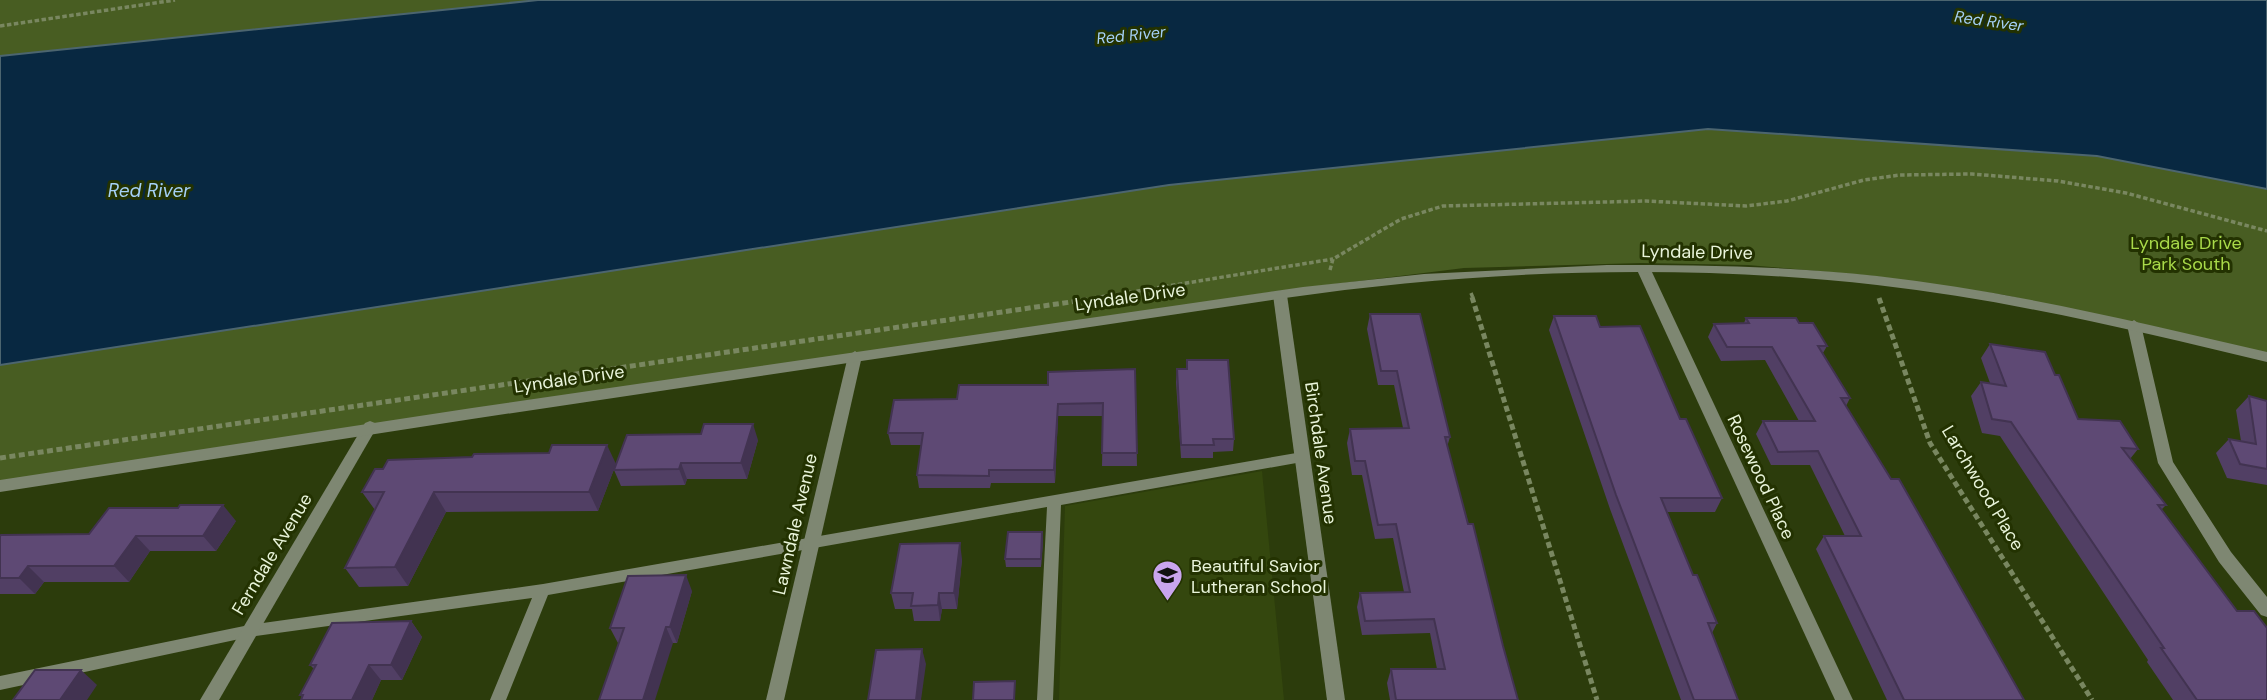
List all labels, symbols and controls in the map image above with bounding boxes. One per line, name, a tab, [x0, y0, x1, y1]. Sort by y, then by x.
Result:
water label: Red River	[1953, 6, 2026, 36]
water label: Red River	[1095, 21, 1168, 49]
water label: Red River	[108, 178, 191, 203]
park label: Lyndale Drive Park South	[2130, 231, 2242, 276]
street label: Lyndale Drive	[1641, 239, 1753, 265]
street label: Lyndale Drive	[1073, 277, 1187, 317]
street label: Lyndale Drive	[512, 359, 626, 399]
street label: Birchdale Avenue	[1299, 380, 1343, 526]
street label: Rosewood Place	[1722, 411, 1800, 543]
street label: Larchwood Place	[1936, 421, 2030, 555]
street label: Lawndale Avenue	[767, 451, 823, 597]
street label: Ferndale Avenue	[226, 489, 318, 619]
place label: Beautiful Savior Lutheran School	[1191, 554, 1326, 599]
school or university icon: Beautiful Savior Lutheran School	[1151, 559, 1185, 603]

